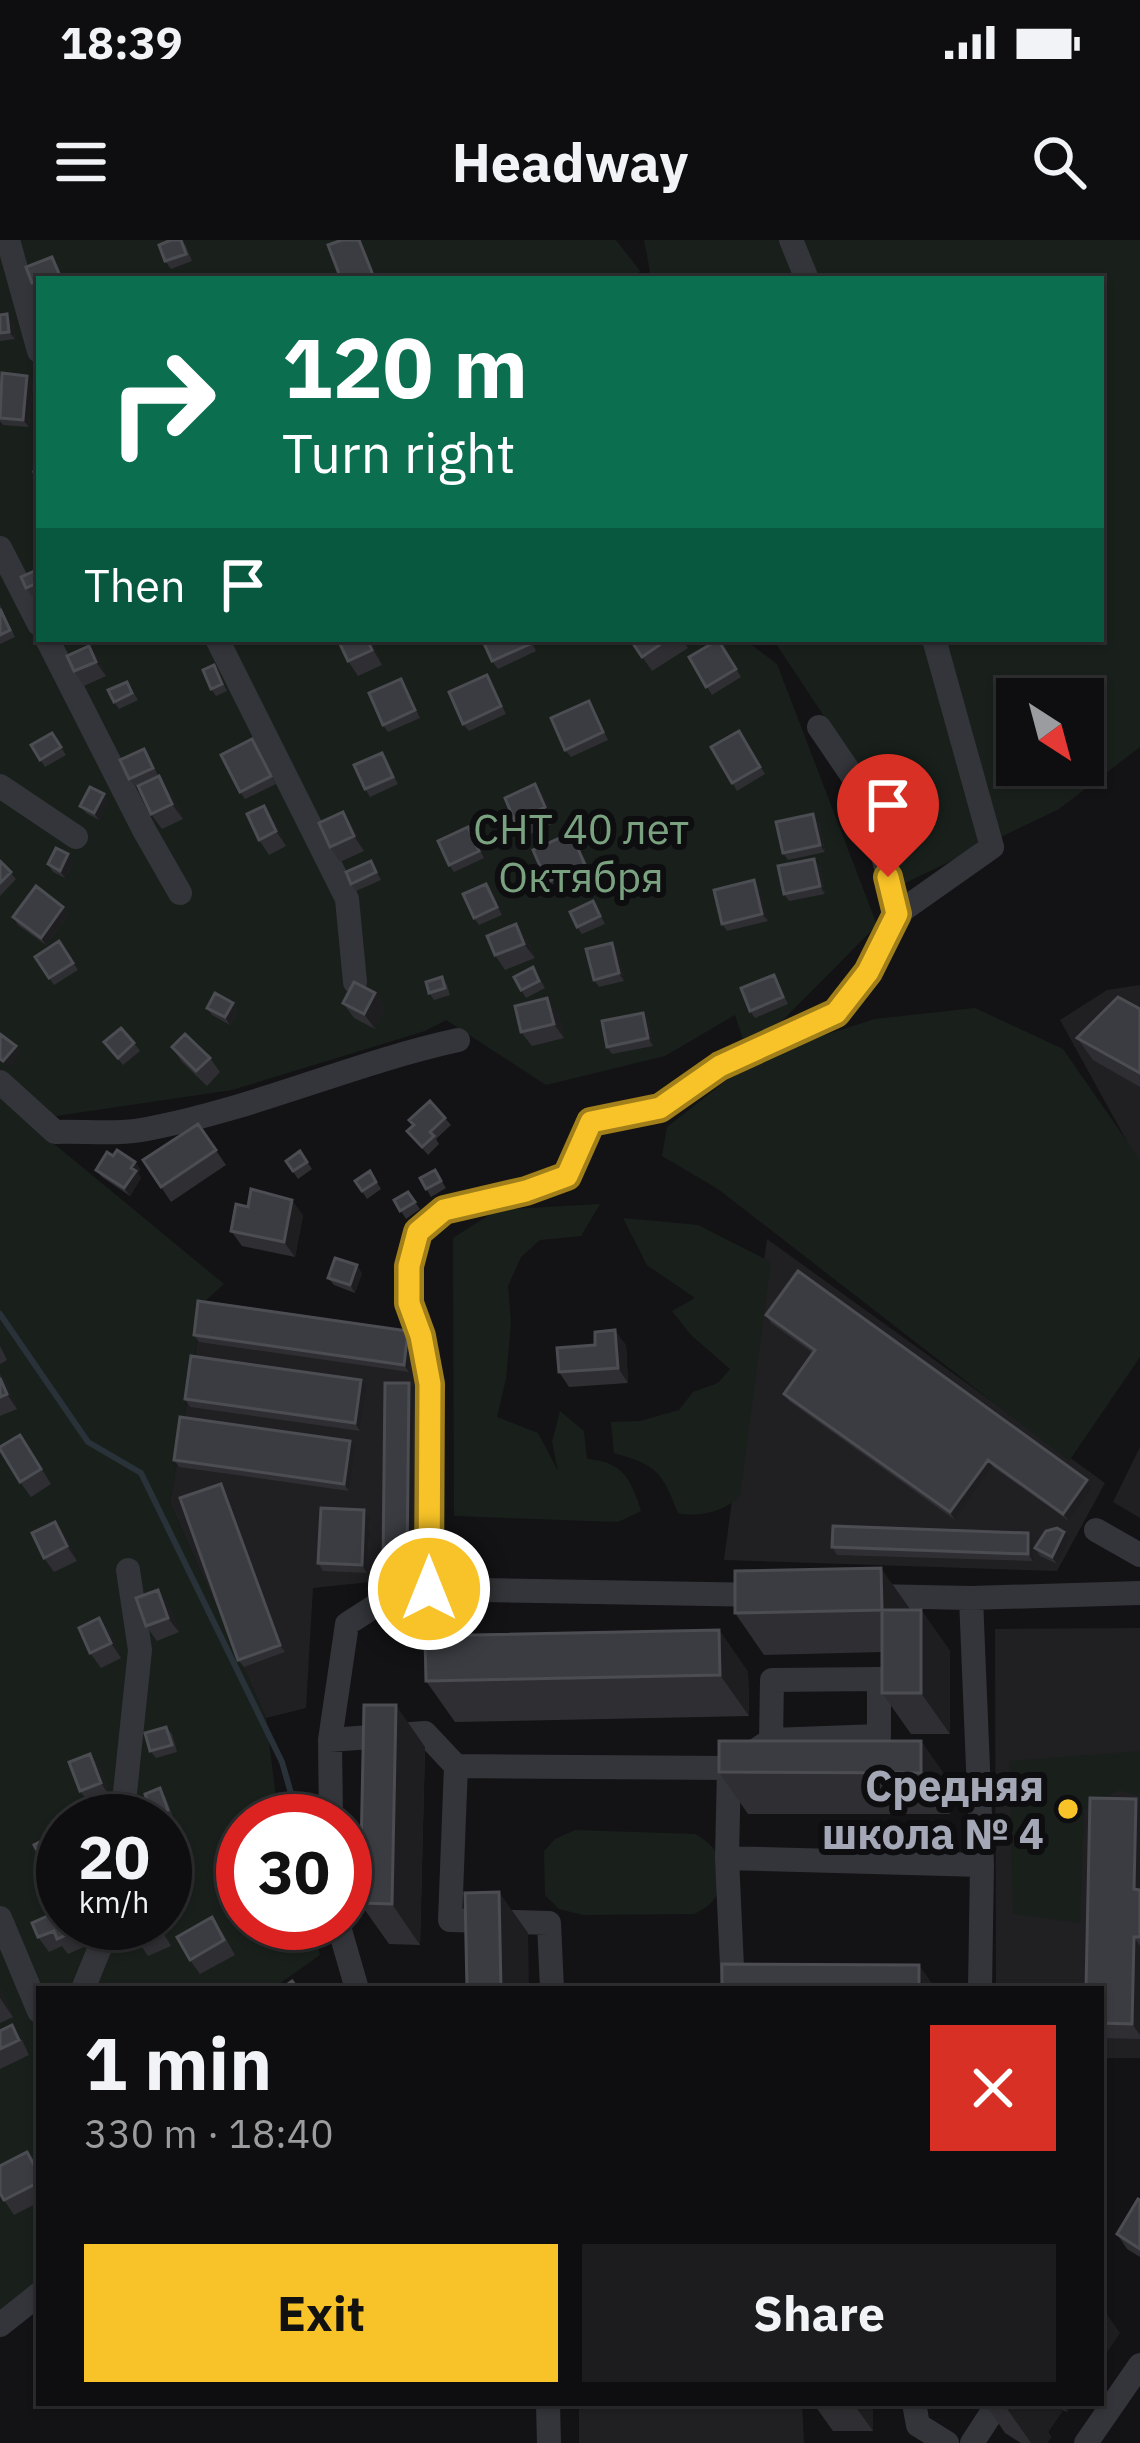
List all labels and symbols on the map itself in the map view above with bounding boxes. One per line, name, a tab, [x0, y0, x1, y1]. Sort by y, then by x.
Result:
north arrow	[996, 678, 1104, 786]
pin	[837, 754, 939, 877]
park label: СНТ 40 лет Октября	[473, 801, 689, 904]
position arrow	[366, 1526, 492, 1652]
place label: Средняя школа № 4	[822, 1758, 1044, 1861]
speed limit sign: 30	[216, 1794, 372, 1950]
marker: Средняя школа № 4	[1055, 1796, 1081, 1822]

